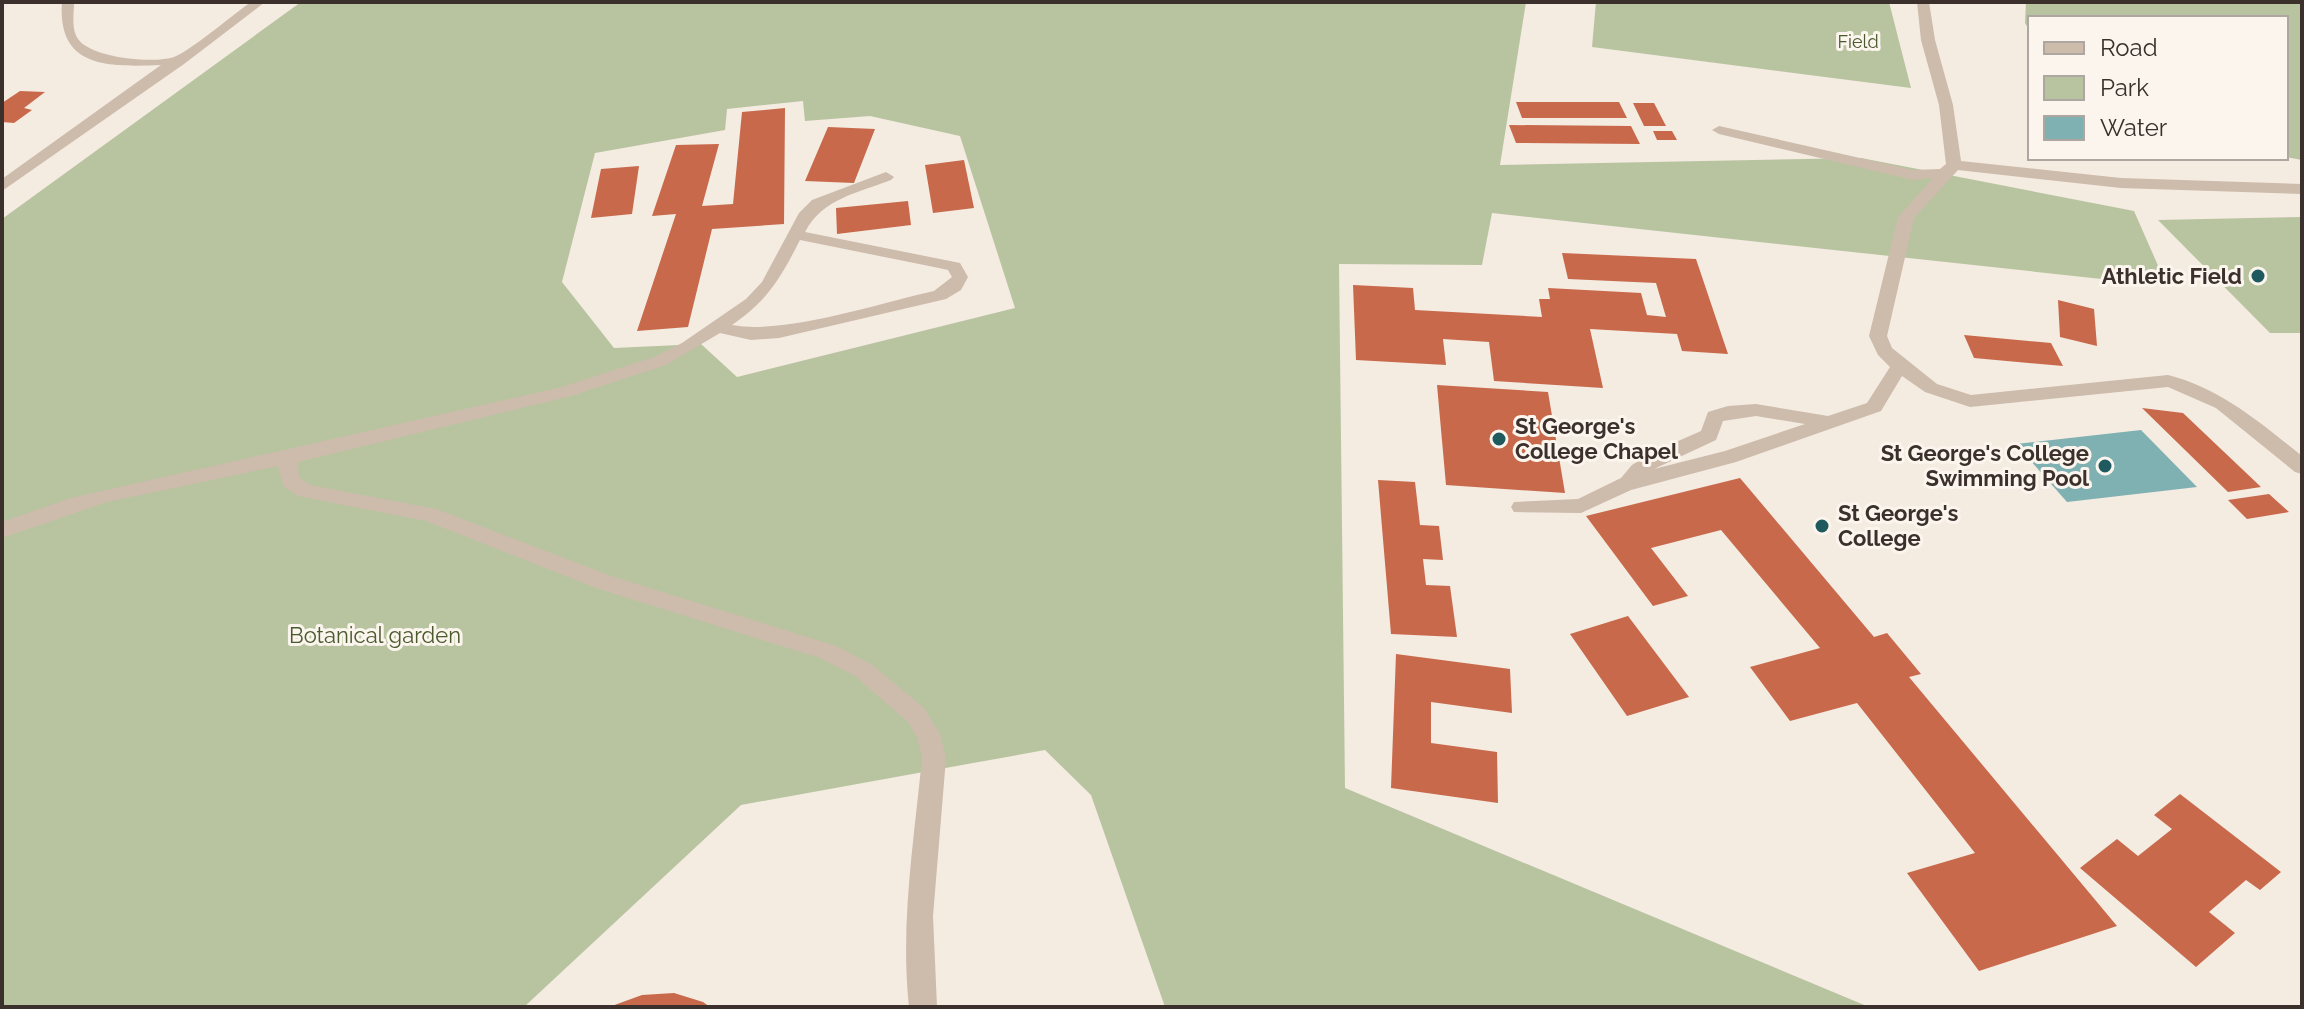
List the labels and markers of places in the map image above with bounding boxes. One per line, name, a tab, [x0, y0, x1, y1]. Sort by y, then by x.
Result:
place label: Athletic Field	[2102, 263, 2242, 289]
marker: Athletic Field	[2249, 267, 2267, 285]
place label: St George's College Chapel	[1515, 413, 1679, 464]
marker: St George's College Chapel	[1490, 430, 1508, 448]
place label: St George's College Swimming Pool	[1881, 440, 2090, 491]
marker: St George's College Swimming Pool	[2096, 457, 2114, 475]
place label: St George's College	[1838, 500, 1959, 551]
marker: St George's College	[1813, 517, 1831, 535]

